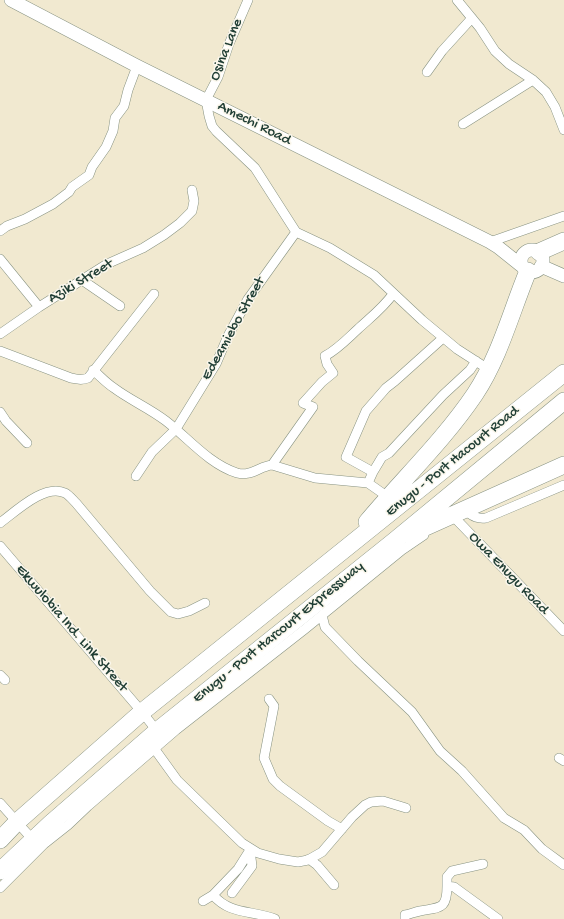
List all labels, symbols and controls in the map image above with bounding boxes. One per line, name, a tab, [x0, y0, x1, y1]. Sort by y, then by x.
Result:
street label: Osina Lane	[206, 16, 248, 84]
street label: Amechi Road	[214, 98, 294, 150]
street label: Aziki Street	[45, 256, 117, 308]
street label: Edeamiebo Street	[198, 274, 270, 384]
street label: Enugu - Port Hacourt Road	[383, 403, 523, 521]
street label: Owa Enugu Road	[464, 529, 552, 619]
street label: Enugu - Port Harcourt Expressway	[190, 558, 368, 708]
street label: Ekwulobia Ind. Link Street	[11, 562, 131, 696]

